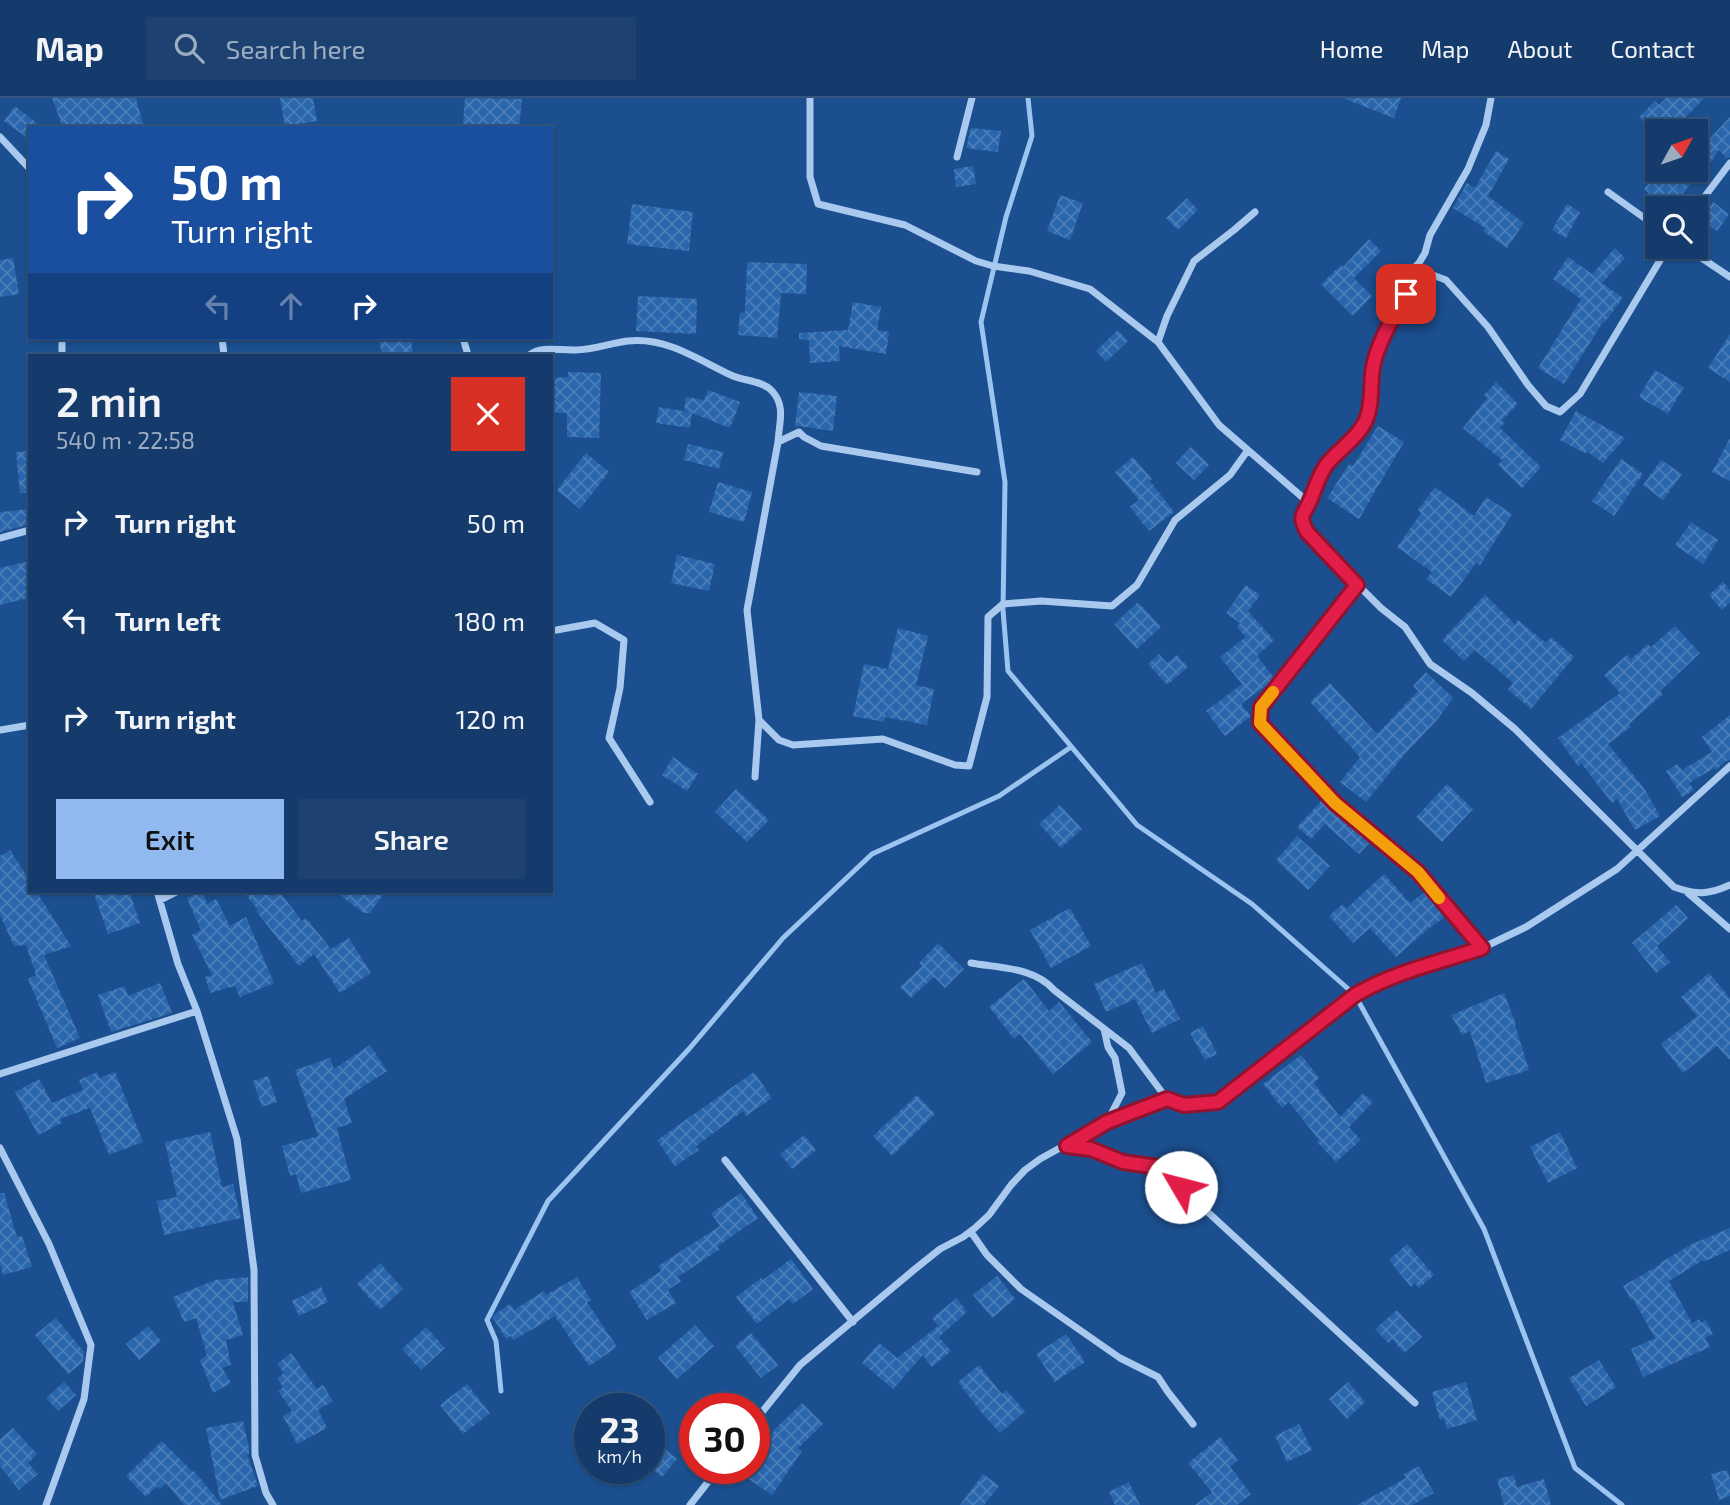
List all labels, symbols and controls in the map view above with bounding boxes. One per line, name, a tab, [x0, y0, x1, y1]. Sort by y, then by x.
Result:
search box	[146, 17, 636, 80]
text: Map	[35, 28, 104, 68]
icon: search	[170, 29, 208, 67]
text: Search here	[226, 33, 365, 64]
text: Home	[1320, 34, 1383, 63]
text: Map	[1421, 34, 1469, 63]
text: About	[1507, 34, 1573, 63]
text: Contact	[1611, 34, 1695, 63]
north arrow	[1645, 119, 1708, 182]
map controls	[1645, 119, 1708, 259]
text: 50 m	[171, 151, 283, 210]
icon: right	[56, 154, 147, 245]
button: search	[1645, 196, 1708, 259]
text: Turn right	[171, 211, 313, 249]
pin	[1376, 264, 1436, 324]
icon: arrive	[1387, 275, 1425, 313]
icon: left	[199, 287, 237, 325]
icon: ahead	[272, 287, 310, 325]
icon: right	[345, 287, 383, 325]
text: 2 min	[56, 375, 162, 425]
button: close	[451, 377, 525, 451]
text: 540 m · 22:58	[56, 426, 195, 454]
icon: right	[56, 503, 94, 541]
text: Turn right	[115, 507, 236, 538]
text: 50 m	[467, 507, 525, 538]
icon: left	[56, 601, 94, 639]
text: Turn left	[115, 605, 221, 636]
text: 180 m	[455, 605, 525, 636]
icon: right	[56, 699, 94, 737]
text: Turn right	[115, 703, 236, 734]
text: 120 m	[456, 703, 525, 734]
button: Exit	[56, 799, 284, 879]
button: Share	[298, 799, 525, 879]
position arrow	[1144, 1150, 1218, 1224]
speed limit sign: 30	[679, 1393, 770, 1484]
text: 23	[599, 1408, 640, 1450]
text: km/h	[597, 1445, 642, 1467]

